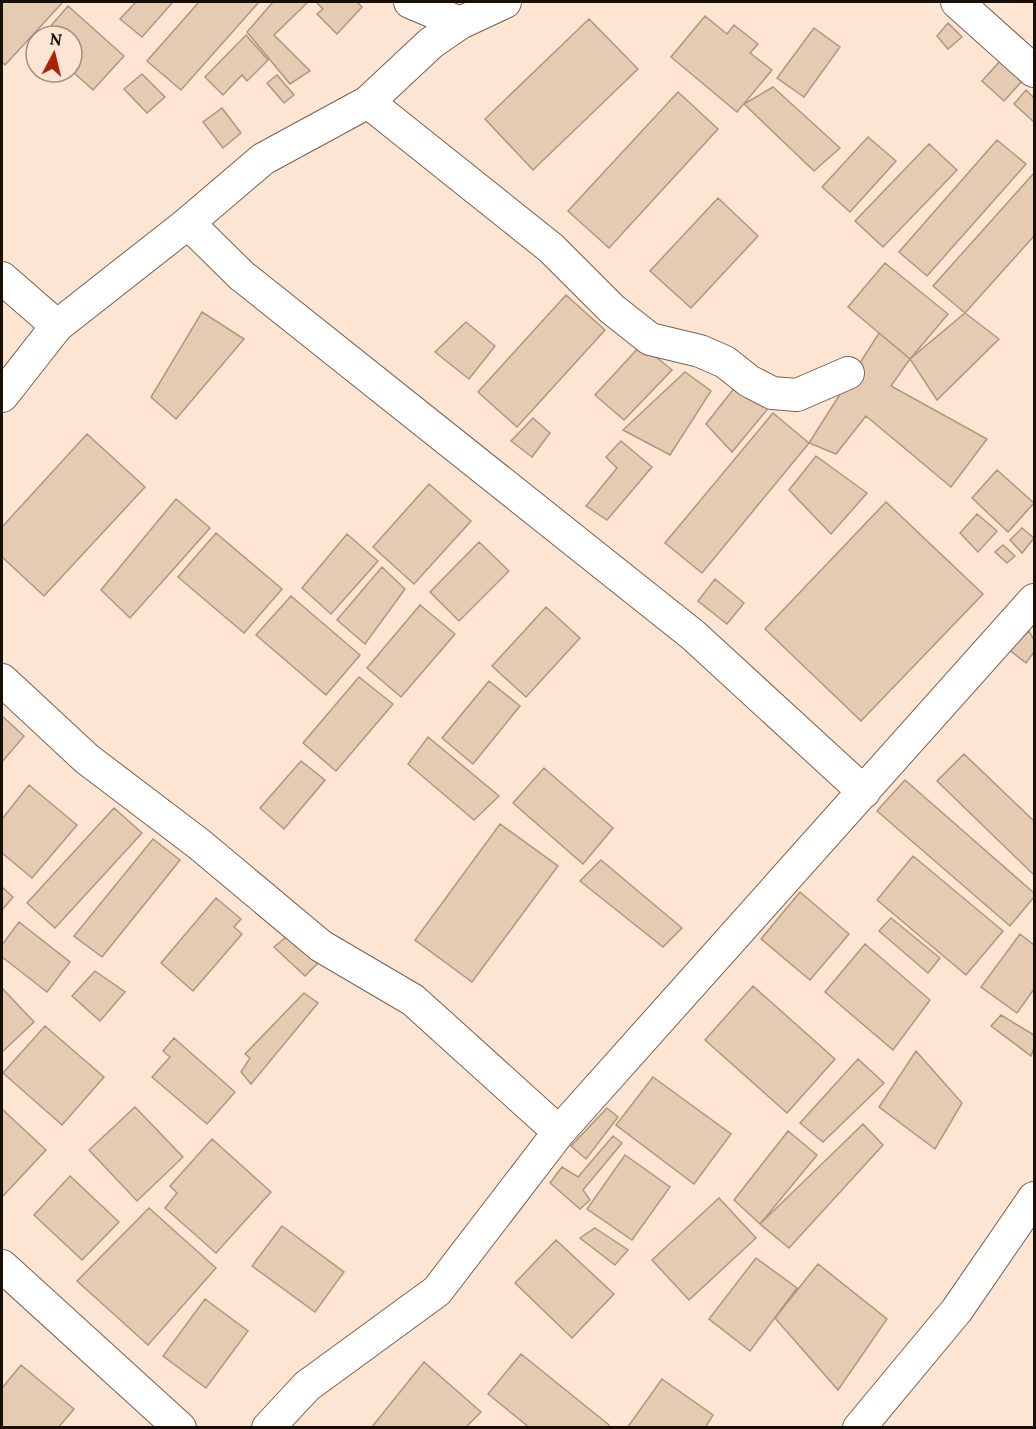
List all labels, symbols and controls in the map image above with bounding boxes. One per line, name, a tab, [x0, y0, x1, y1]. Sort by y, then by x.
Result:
north arrow	[24, 24, 84, 84]
text: N	[48, 28, 63, 50]

